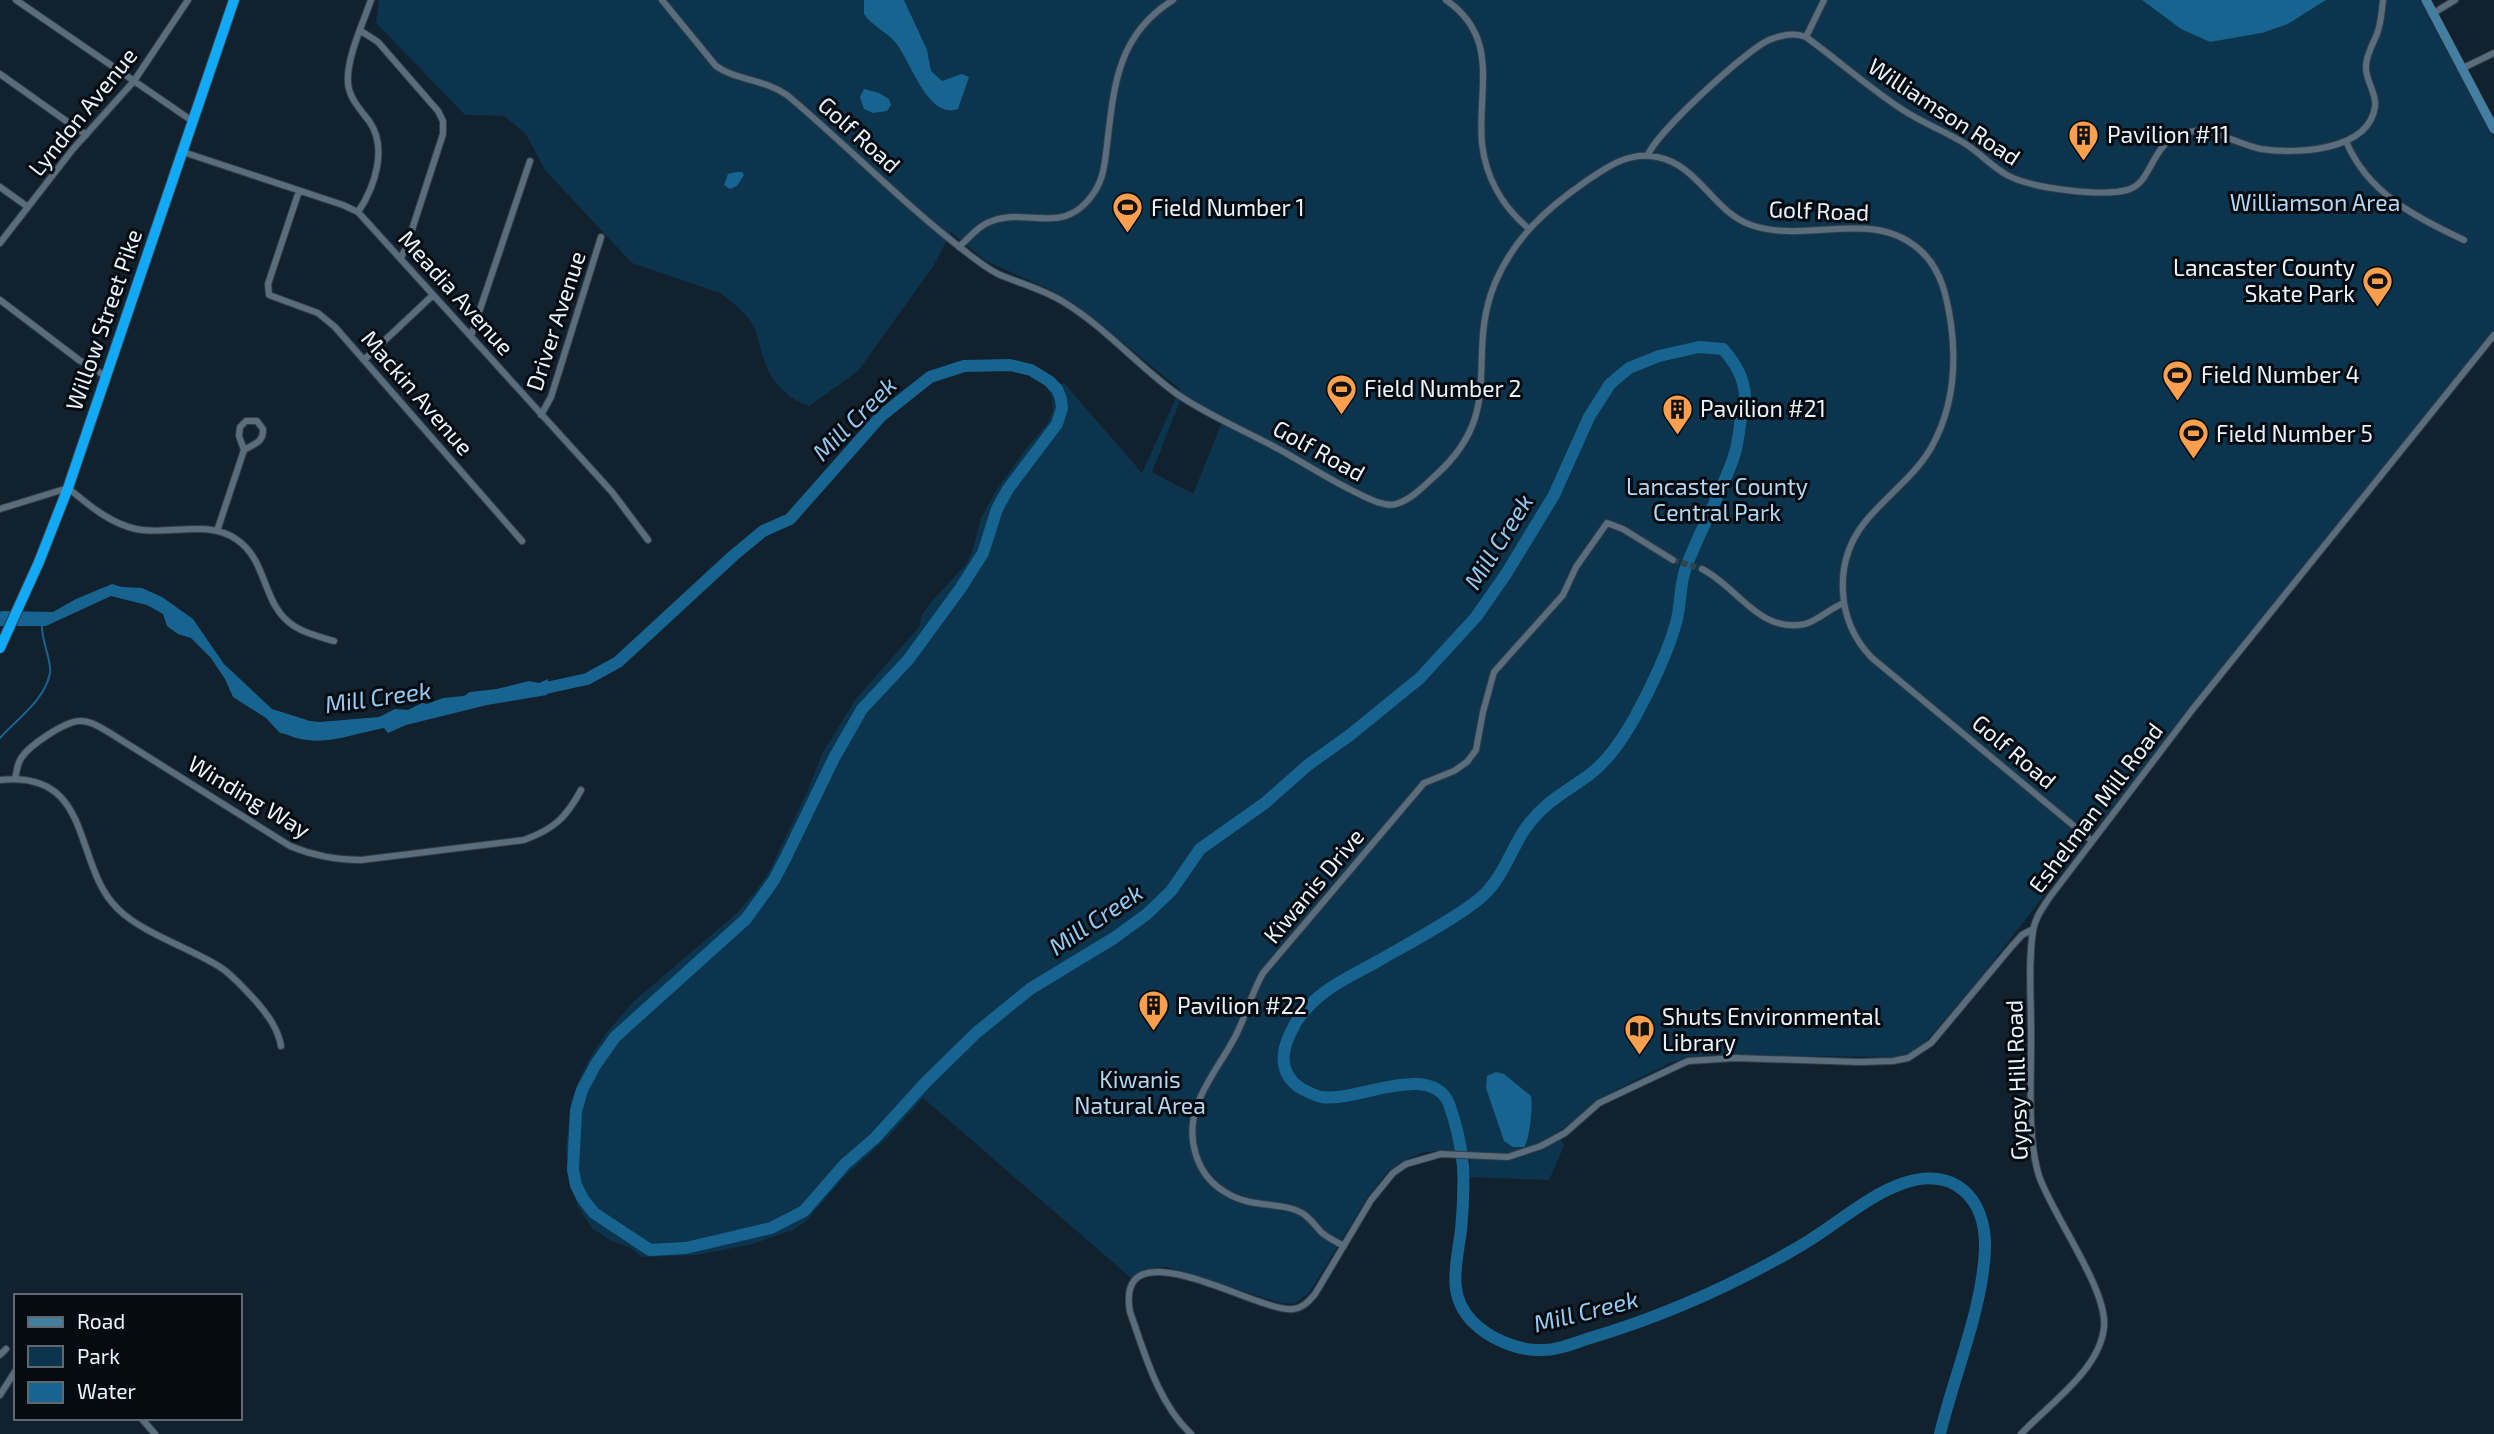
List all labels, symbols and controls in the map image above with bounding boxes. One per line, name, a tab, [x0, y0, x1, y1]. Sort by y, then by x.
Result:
street label: Lyndon Avenue	[22, 42, 143, 181]
street label: Williamson Road	[1863, 52, 2026, 171]
street label: Golf Road	[813, 90, 906, 178]
building icon: Pavilion #11	[2067, 118, 2101, 162]
place label: Pavilion #11	[2107, 120, 2229, 148]
park label: Williamson Area	[2230, 188, 2400, 216]
sports icon: Field Number 1	[1111, 191, 1145, 235]
place label: Field Number 1	[1151, 193, 1305, 221]
street label: Golf Road	[1768, 194, 1870, 226]
street label: Meadia Avenue	[393, 224, 520, 361]
street label: Willow Street Pike	[59, 225, 147, 414]
street label: Driver Avenue	[519, 247, 591, 394]
place label: Lancaster County Skate Park	[2173, 253, 2355, 307]
sports icon: Lancaster County Skate Park	[2361, 264, 2395, 308]
street label: Mackin Avenue	[356, 324, 480, 461]
sports icon: Field Number 4	[2161, 358, 2195, 402]
place label: Field Number 4	[2201, 360, 2360, 388]
water label: Mill Creek	[806, 370, 902, 466]
sports icon: Field Number 2	[1324, 372, 1358, 416]
place label: Field Number 2	[1364, 374, 1521, 402]
building icon: Pavilion #21	[1660, 392, 1694, 436]
place label: Pavilion #21	[1700, 394, 1826, 422]
street label: Golf Road	[1269, 413, 1370, 487]
sports icon: Field Number 5	[2176, 417, 2210, 461]
place label: Field Number 5	[2216, 419, 2373, 447]
park label: Lancaster County Central Park	[1626, 472, 1808, 526]
water label: Mill Creek	[1457, 488, 1538, 594]
water label: Mill Creek	[323, 675, 433, 718]
street label: Golf Road	[1967, 708, 2062, 794]
street label: Eshelman Mill Road	[2022, 717, 2168, 898]
street label: Winding Way	[184, 749, 315, 843]
street label: Kiwanis Drive	[1257, 822, 1369, 948]
water label: Mill Creek	[1043, 877, 1148, 961]
building icon: Pavilion #22	[1137, 989, 1171, 1033]
place label: Pavilion #22	[1177, 991, 1307, 1019]
street label: Gypsy Hill Road	[1999, 999, 2033, 1161]
place label: Shuts Environmental Library	[1662, 1002, 1881, 1056]
library icon: Shuts Environmental Library	[1622, 1013, 1656, 1057]
park label: Kiwanis Natural Area	[1074, 1065, 1206, 1119]
water label: Mill Creek	[1530, 1284, 1641, 1338]
legend	[14, 1294, 242, 1420]
text: Road	[77, 1308, 125, 1333]
text: Park	[77, 1343, 120, 1368]
text: Water	[77, 1378, 136, 1403]

